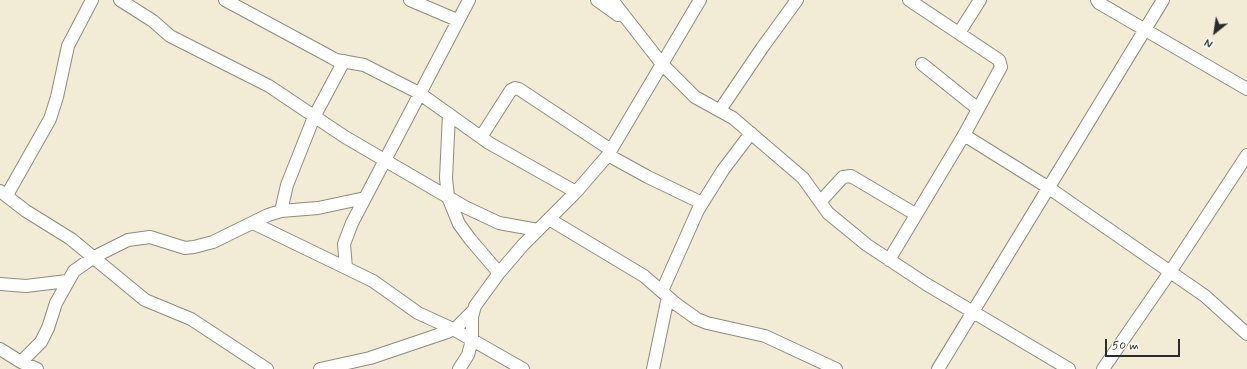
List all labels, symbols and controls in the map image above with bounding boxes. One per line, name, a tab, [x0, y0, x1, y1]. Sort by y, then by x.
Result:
north arrow	[1195, 12, 1235, 52]
text: N	[1202, 35, 1216, 50]
scale bar	[1107, 331, 1182, 357]
text: 50 m	[1112, 338, 1139, 354]

